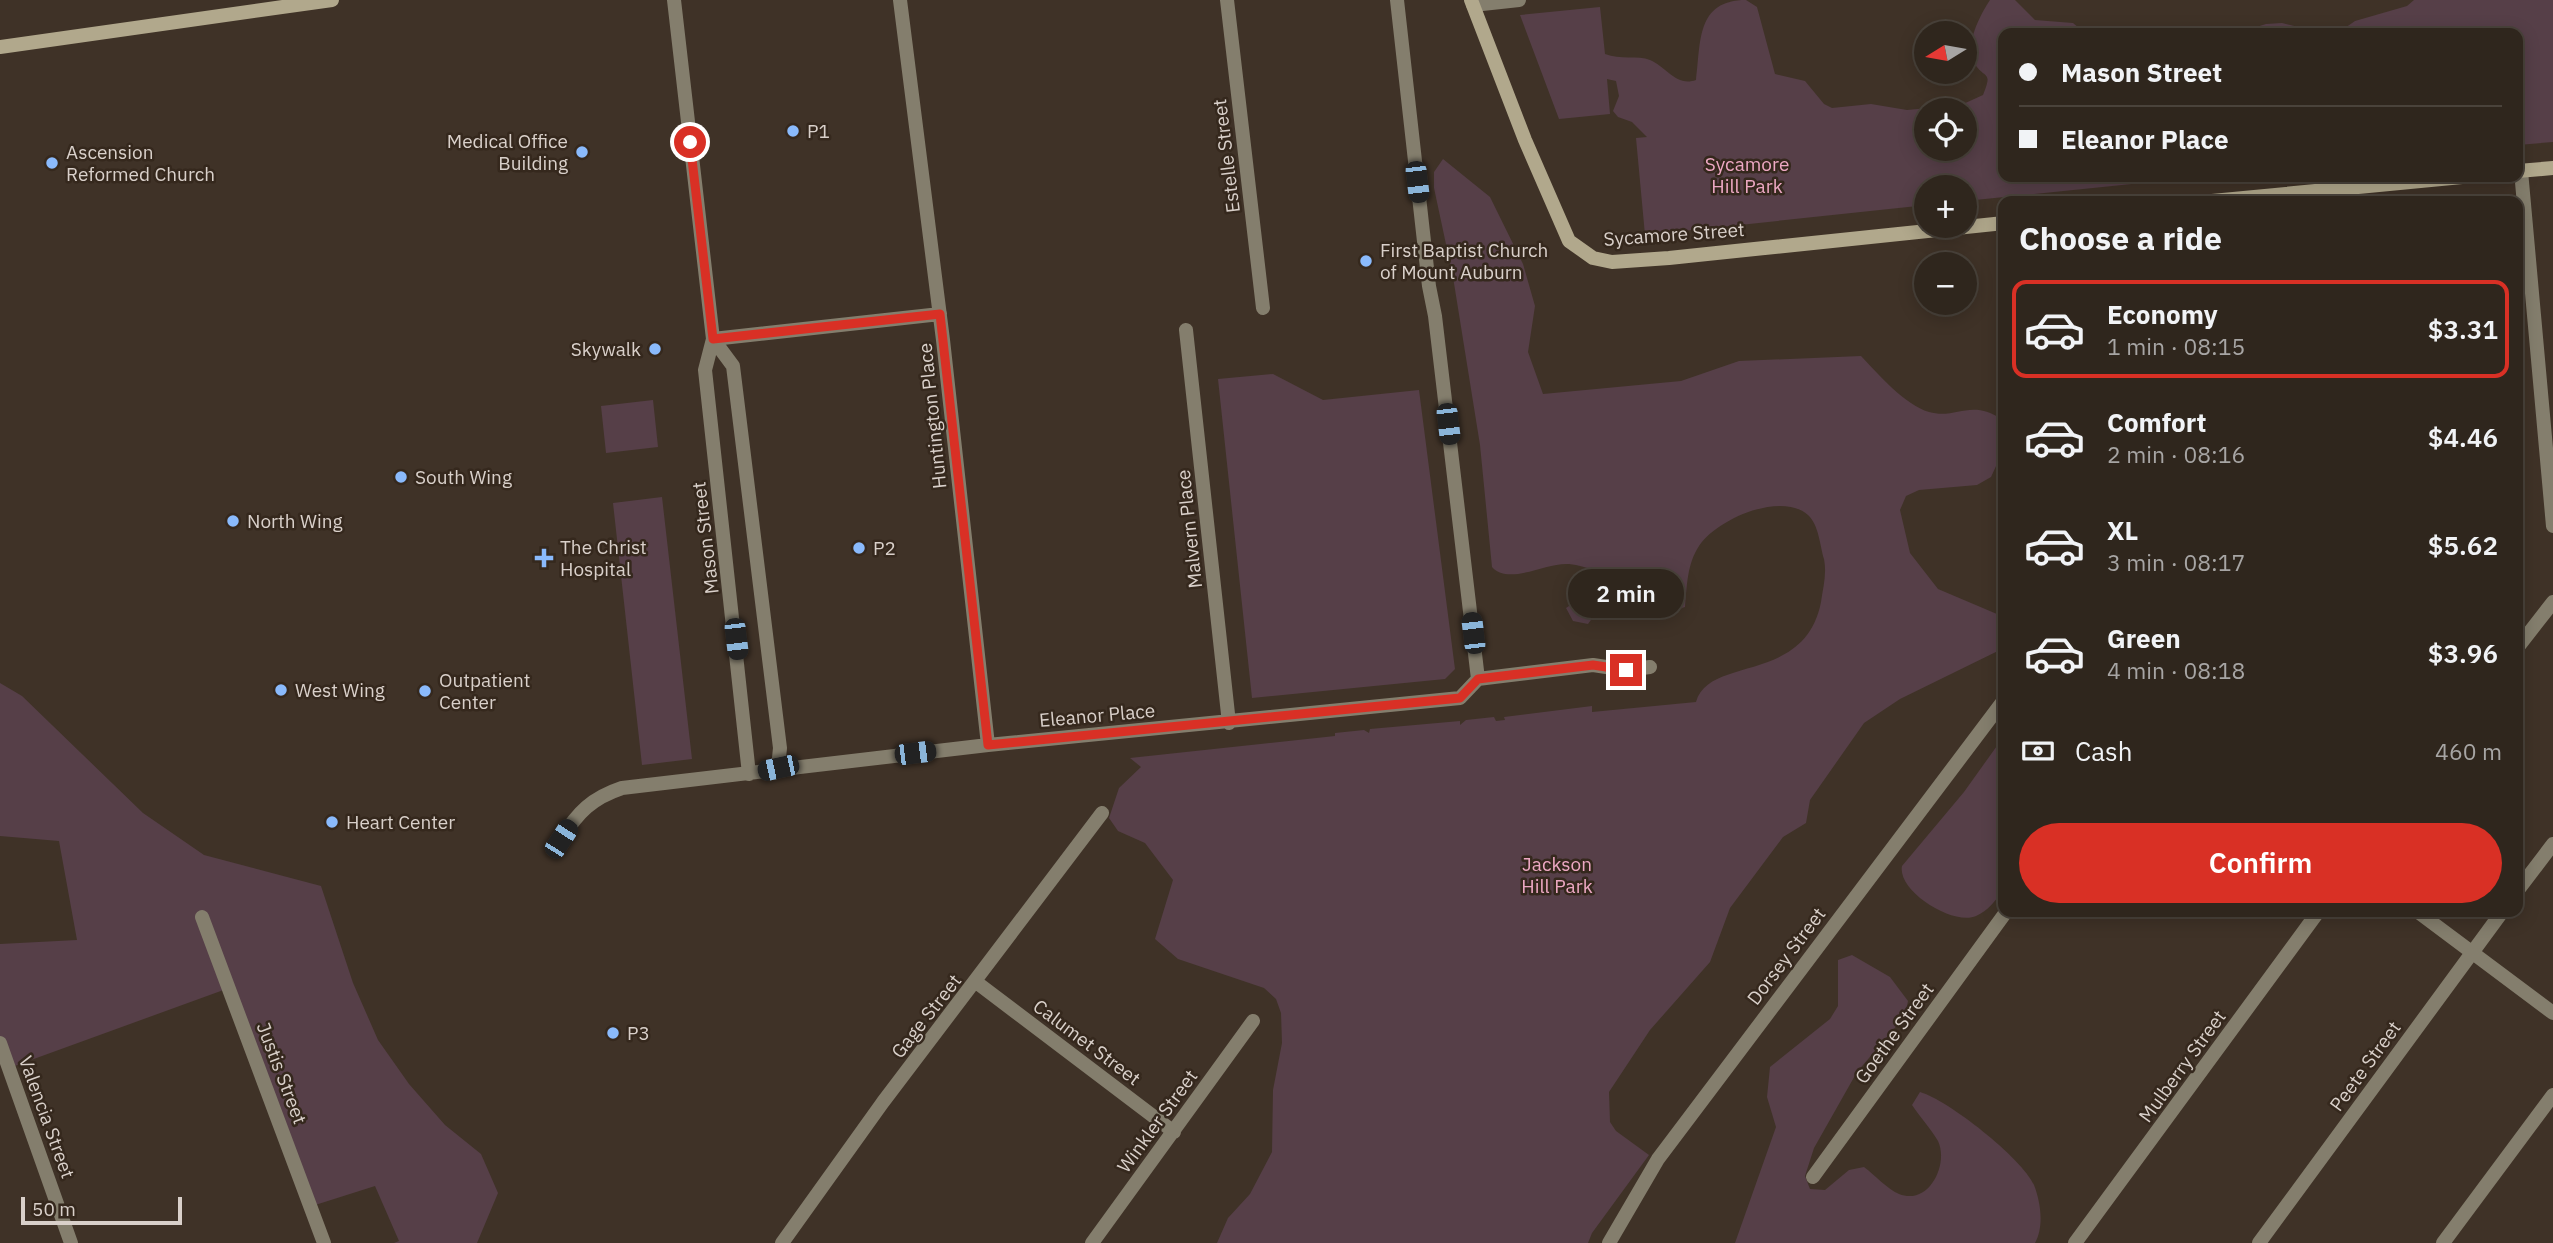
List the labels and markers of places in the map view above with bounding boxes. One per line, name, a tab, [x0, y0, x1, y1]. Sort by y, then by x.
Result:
place label: P1	[807, 119, 830, 143]
marker: P1	[785, 123, 801, 139]
place label: Medical Office Building	[447, 129, 568, 175]
place label: Ascension Reformed Church	[66, 140, 215, 186]
marker: Medical Office Building	[574, 144, 590, 160]
marker: Ascension Reformed Church	[44, 155, 60, 171]
place label: First Baptist Church of Mount Auburn	[1380, 238, 1548, 284]
marker: First Baptist Church of Mount Auburn	[1358, 253, 1374, 269]
place label: Skywalk	[571, 337, 641, 361]
marker: Skywalk	[647, 341, 663, 357]
place label: South Wing	[415, 465, 512, 489]
marker: South Wing	[393, 469, 409, 485]
place label: North Wing	[247, 509, 343, 533]
marker: North Wing	[225, 513, 241, 529]
place label: The Christ Hospital	[560, 535, 647, 581]
place label: P2	[873, 536, 896, 560]
marker: P2	[851, 540, 867, 556]
marker: The Christ Hospital	[534, 548, 554, 568]
place label: Outpatient Center	[439, 668, 530, 714]
place label: West Wing	[295, 678, 385, 702]
marker: West Wing	[273, 682, 289, 698]
marker: Outpatient Center	[417, 683, 433, 699]
place label: Heart Center	[346, 810, 455, 834]
marker: Heart Center	[324, 814, 340, 830]
place label: P3	[627, 1021, 650, 1045]
marker: P3	[605, 1025, 621, 1041]

